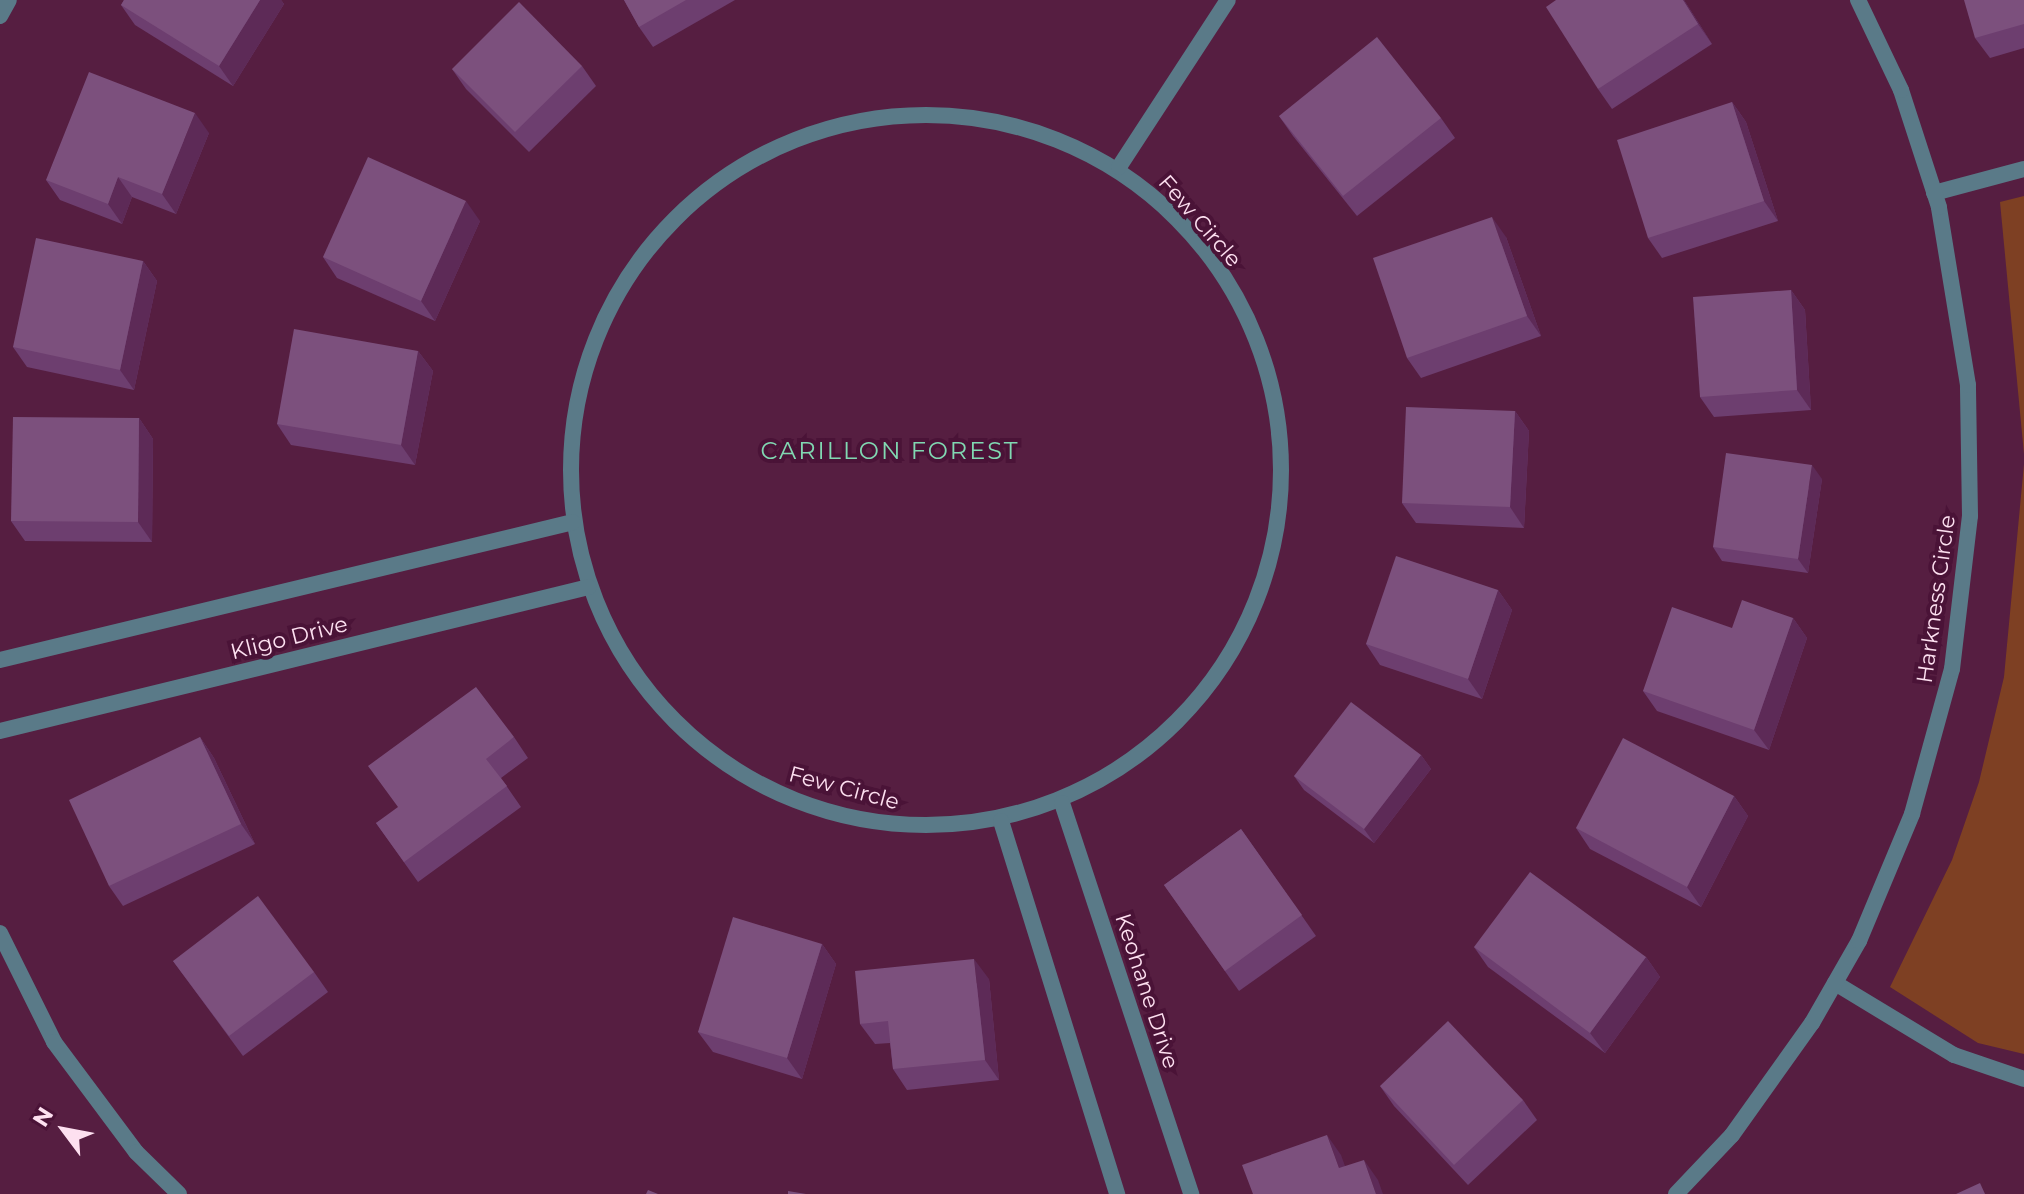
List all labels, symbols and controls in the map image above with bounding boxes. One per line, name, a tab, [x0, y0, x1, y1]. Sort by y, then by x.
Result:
street label: Few Circle	[1153, 170, 1247, 272]
district label: CARILLON FOREST	[760, 437, 1020, 465]
street label: Harkness Circle	[1911, 513, 1961, 685]
street label: Kligo Drive	[228, 611, 350, 665]
street label: Few Circle	[786, 761, 902, 815]
street label: Keohane Drive	[1109, 910, 1185, 1072]
north arrow	[24, 1090, 104, 1170]
text: N	[27, 1102, 59, 1132]

